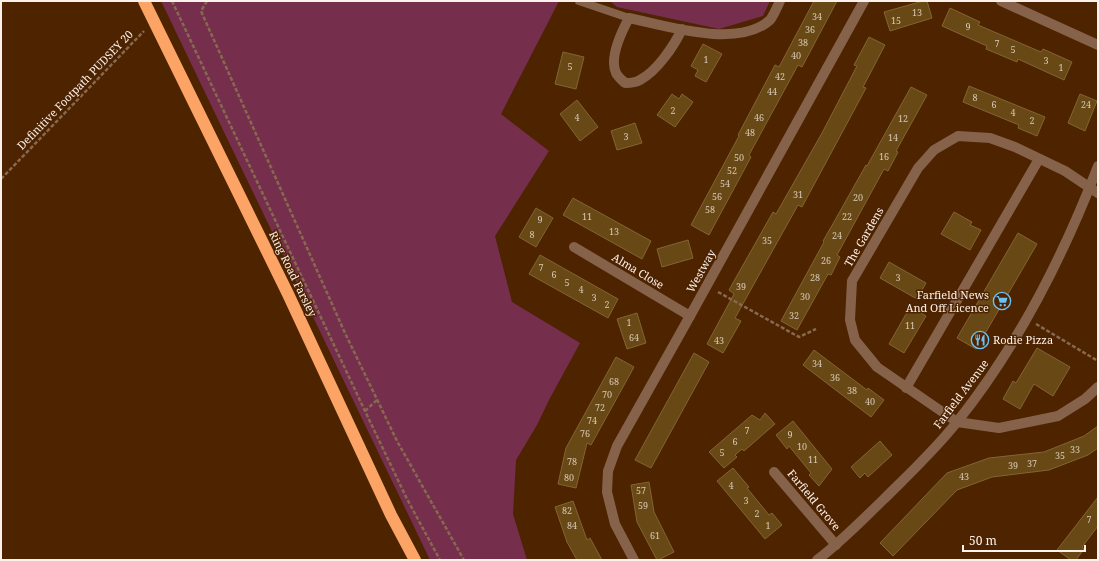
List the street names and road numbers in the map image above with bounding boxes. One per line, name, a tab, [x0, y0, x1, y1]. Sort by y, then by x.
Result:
street label: Definitive Footpath PUDSEY 20	[13, 27, 136, 153]
street label: The Gardens	[840, 204, 887, 269]
street label: Ring Road Farsley	[266, 228, 321, 320]
street label: Westway	[683, 246, 719, 295]
street label: Alma Close	[610, 249, 667, 292]
street label: Farfield Avenue	[930, 356, 992, 431]
street label: Farfield Grove	[784, 466, 844, 533]

